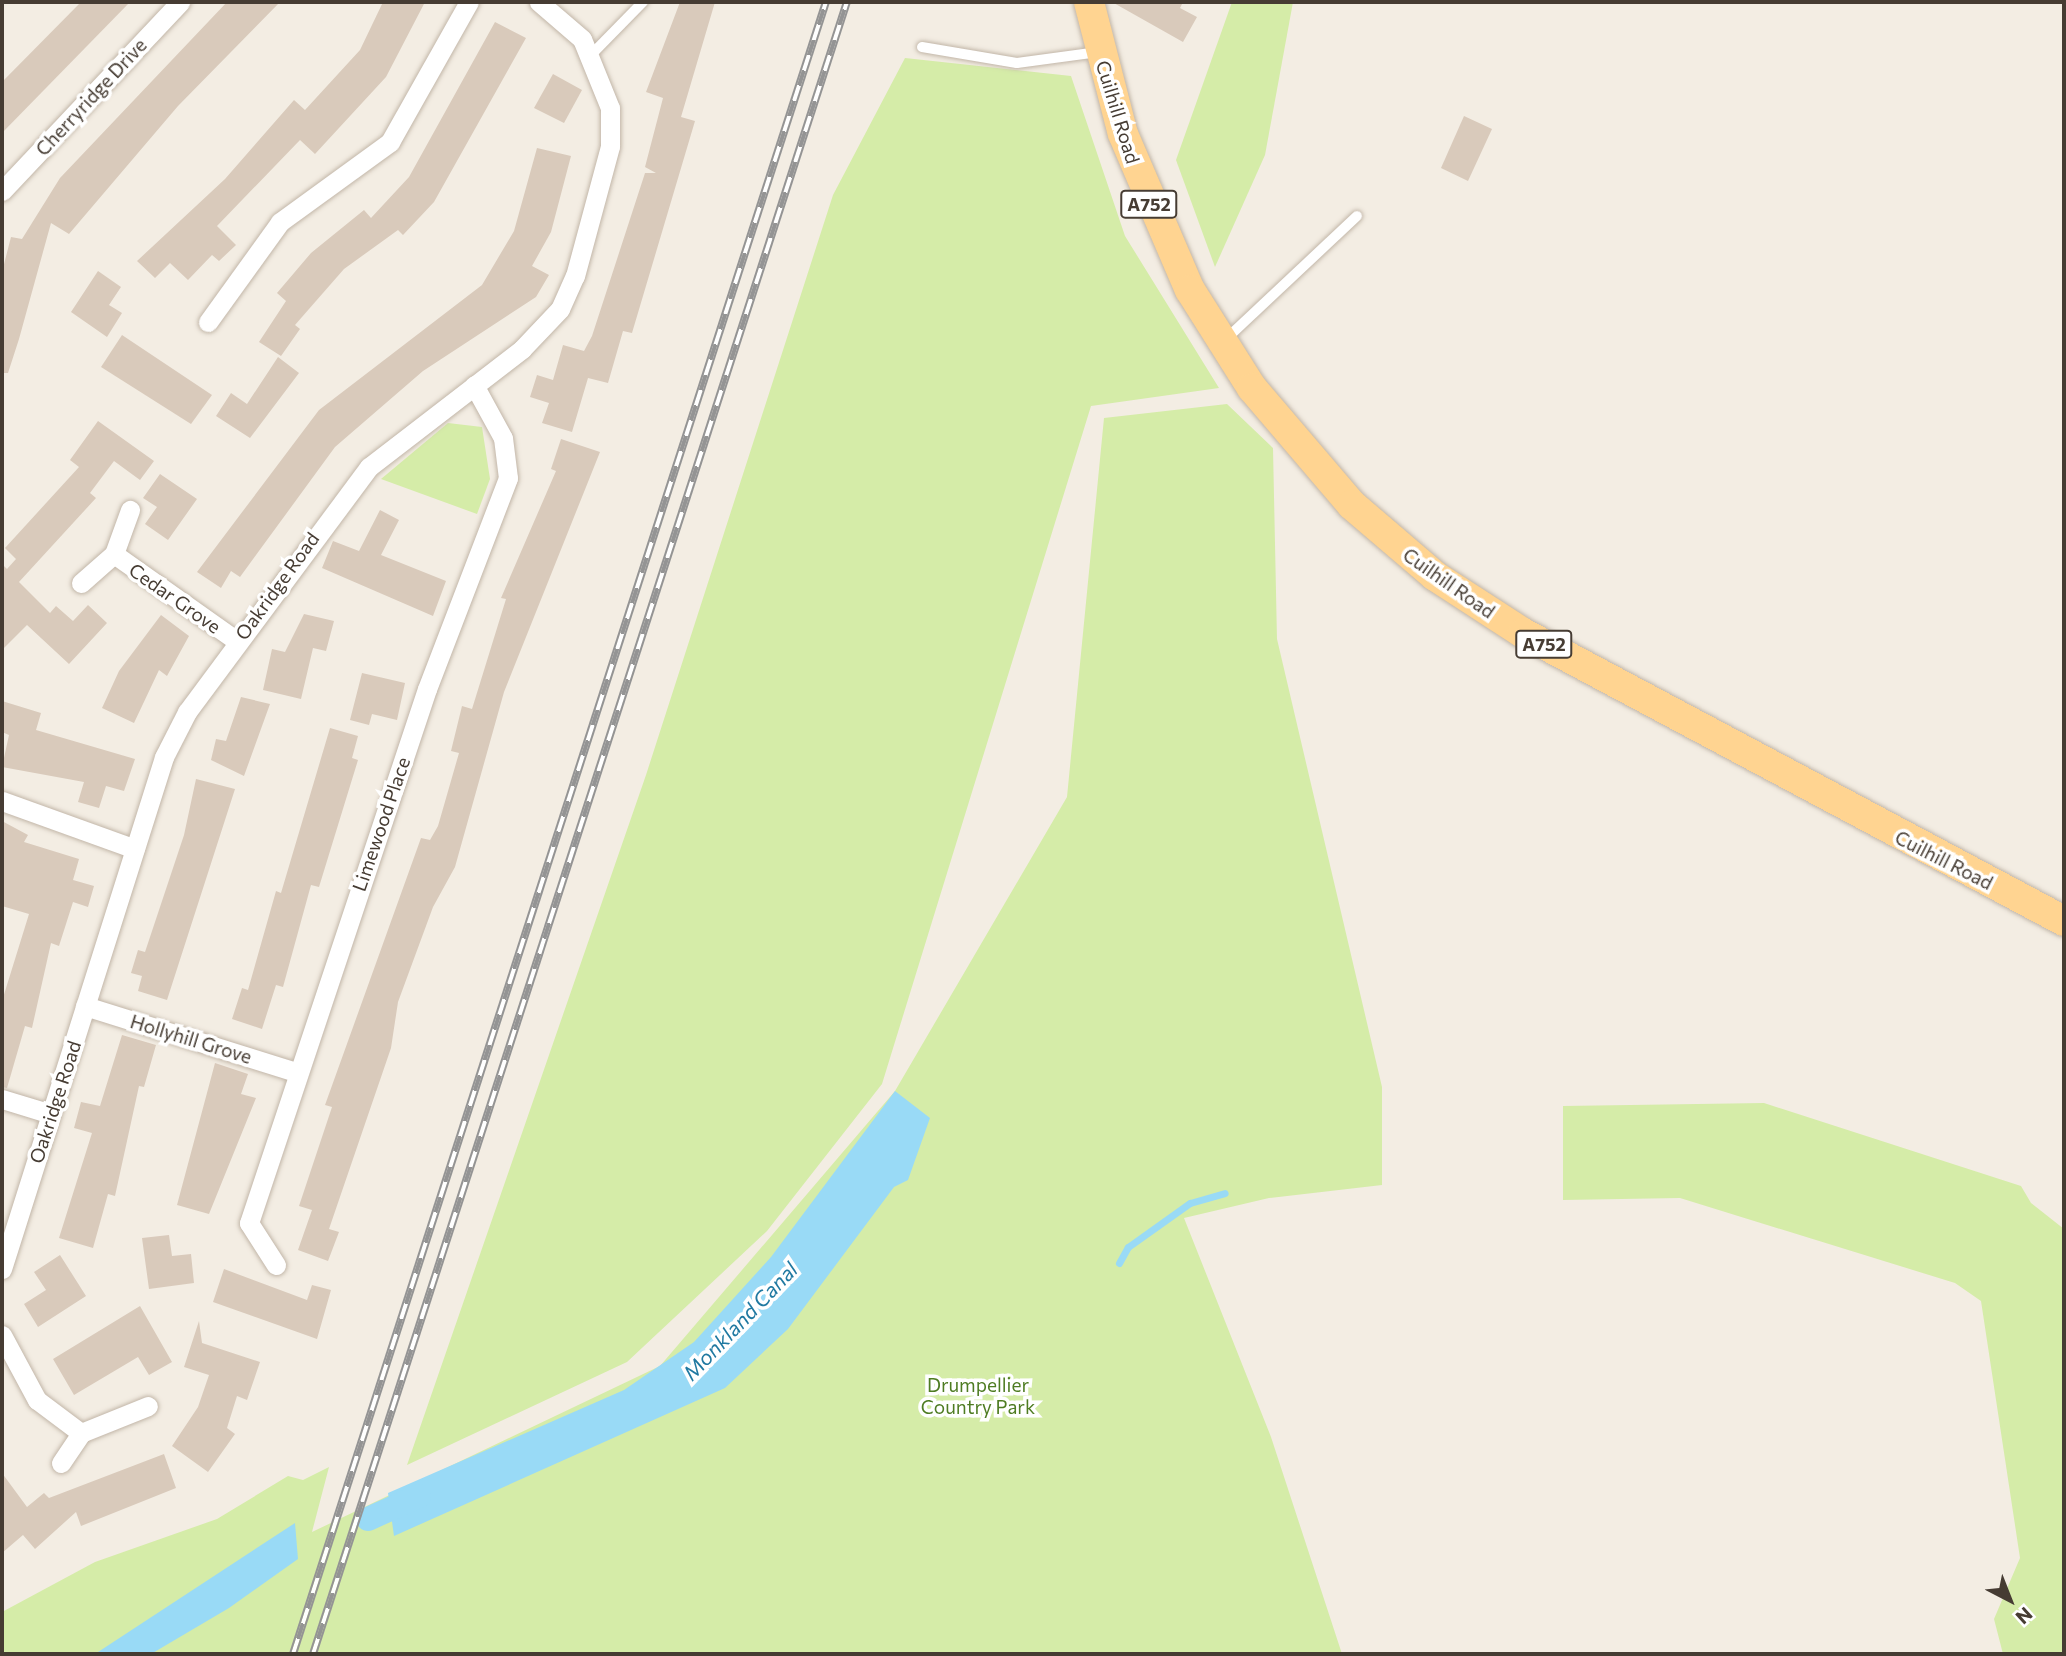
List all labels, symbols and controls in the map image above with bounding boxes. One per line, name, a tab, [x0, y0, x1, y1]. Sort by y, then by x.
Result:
street label: Cherryridge Drive	[31, 34, 151, 160]
street label: Cuilhill Road	[1091, 58, 1145, 166]
road number: A752	[1119, 190, 1179, 218]
street label: Oakridge Road	[230, 528, 324, 644]
street label: Cuilhill Road	[1399, 543, 1499, 623]
street label: Cedar Grove	[125, 558, 225, 638]
road number: A752	[1514, 630, 1574, 658]
street label: Limewood Place	[347, 754, 415, 894]
street label: Cuilhill Road	[1891, 826, 1997, 894]
street label: Hollyhill Grove	[128, 1010, 254, 1068]
street label: Oakridge Road	[24, 1038, 86, 1166]
water label: Monkland Canal	[677, 1257, 803, 1385]
park label: Drumpellier Country Park	[921, 1374, 1035, 1418]
north arrow	[1975, 1565, 2045, 1635]
text: N	[2011, 1603, 2037, 1629]

